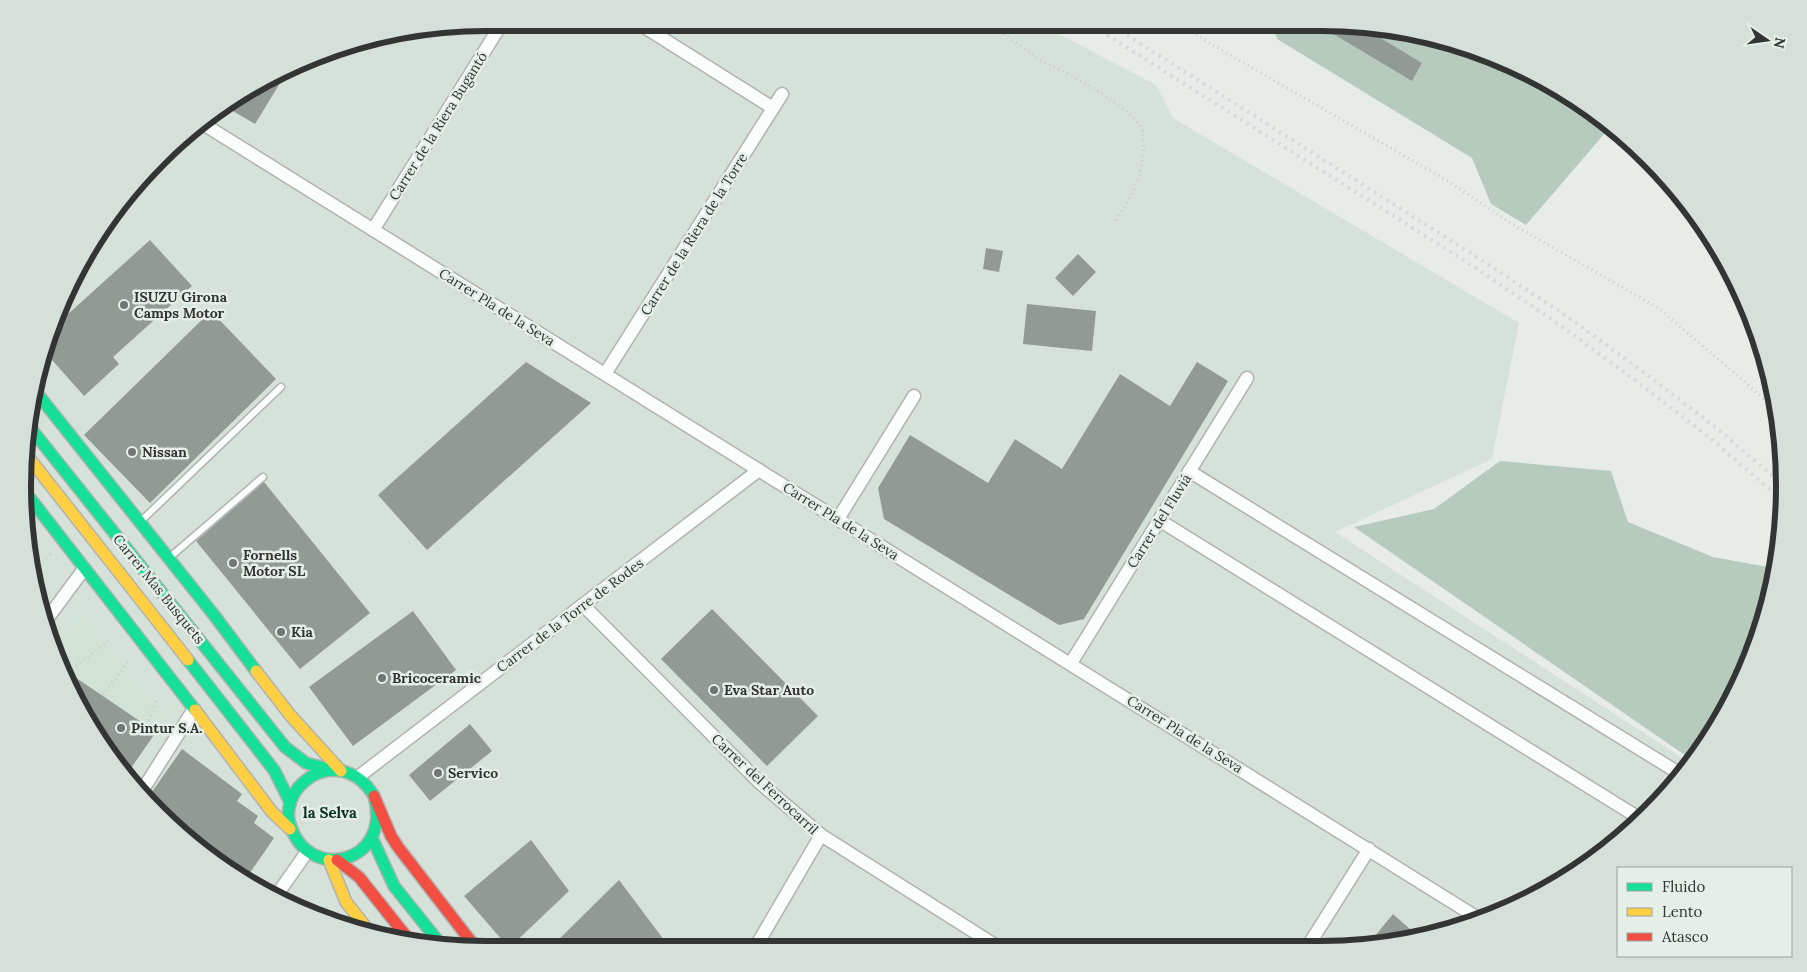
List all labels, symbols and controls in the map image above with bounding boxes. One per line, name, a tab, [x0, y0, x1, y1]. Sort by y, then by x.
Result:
north arrow	[1742, 15, 1792, 65]
text: N	[1770, 36, 1790, 50]
street label: Carrer de la Riera Bugantó	[385, 48, 491, 204]
street label: Carrer de la Riera de la Torre	[636, 149, 752, 319]
street label: Carrer Pla de la Seva	[436, 264, 558, 350]
place label: ISUZU Girona Camps Motor	[134, 288, 228, 322]
marker: ISUZU Girona Camps Motor	[118, 299, 130, 311]
place label: Nissan	[142, 443, 187, 461]
marker: Nissan	[126, 446, 138, 458]
street label: Carrer del Fluviá	[1123, 471, 1195, 571]
street label: Carrer Pla de la Seva	[780, 478, 902, 564]
street label: Carrer Mas Busquets	[109, 531, 209, 647]
place label: Fornells Motor SL	[243, 546, 306, 580]
street label: Carrer de la Torre de Rodes	[493, 554, 647, 676]
marker: Fornells Motor SL	[227, 557, 239, 569]
place label: Kia	[291, 623, 314, 641]
marker: Kia	[275, 626, 287, 638]
place label: Bricoceramic	[392, 669, 482, 687]
marker: Bricoceramic	[376, 672, 388, 684]
place label: Eva Star Auto	[724, 681, 814, 699]
marker: Eva Star Auto	[708, 684, 720, 696]
street label: Carrer Pla de la Seva	[1124, 691, 1246, 777]
place label: Pintur S.A.	[131, 719, 203, 737]
marker: Pintur S.A.	[115, 722, 127, 734]
street label: Carrer del Ferrocarril	[708, 730, 822, 838]
place label: Servico	[448, 764, 498, 782]
marker: Servico	[432, 767, 444, 779]
district label: la Selva	[303, 803, 357, 822]
legend	[1617, 867, 1792, 957]
text: Fluido	[1662, 877, 1705, 896]
text: Lento	[1662, 902, 1703, 921]
text: Atasco	[1661, 927, 1709, 946]

